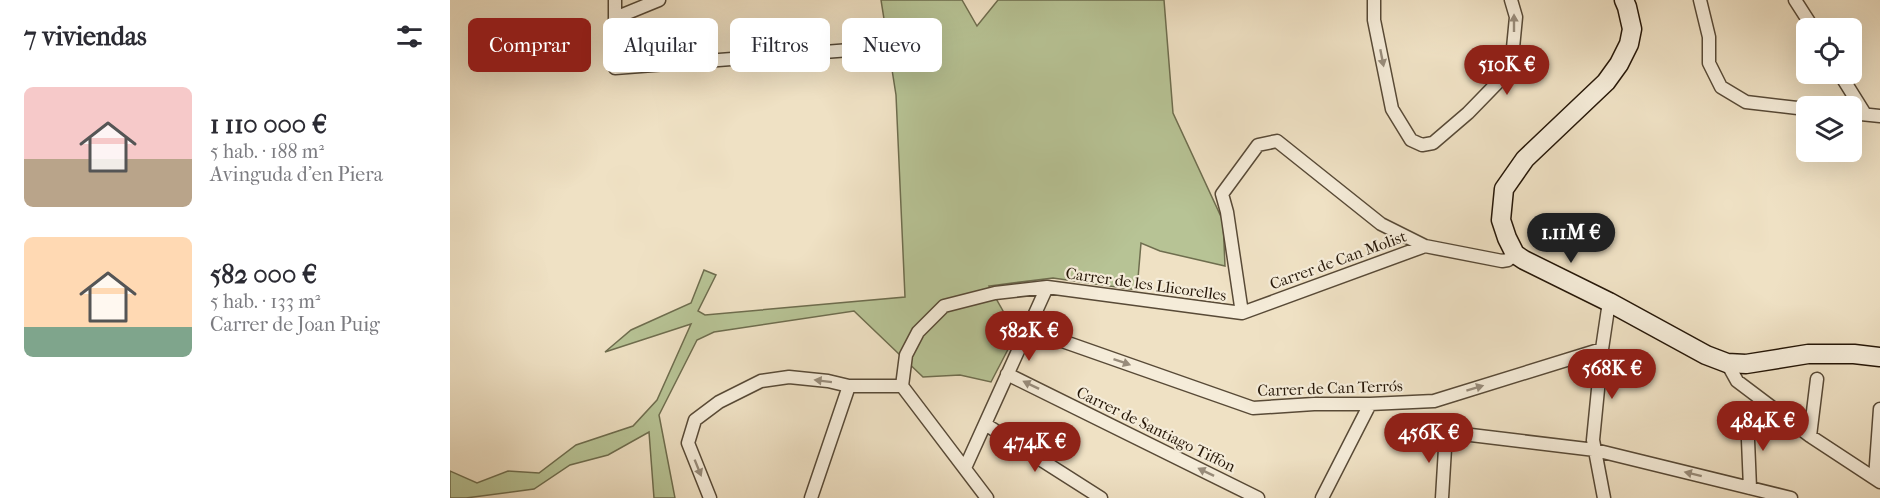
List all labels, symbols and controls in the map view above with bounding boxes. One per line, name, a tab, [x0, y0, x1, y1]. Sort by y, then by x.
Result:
one-way arrow	[1509, 13, 1519, 32]
chip: Comprar	[468, 18, 591, 72]
chip: Alquilar	[603, 18, 718, 72]
chip: Filtros	[730, 18, 830, 72]
chip: Nuevo	[842, 18, 942, 72]
map controls	[1796, 18, 1862, 162]
button: locate	[1796, 18, 1862, 84]
icon: filters	[393, 20, 426, 53]
text: 7 viviendas	[24, 21, 147, 52]
pin: 510K €	[1458, 45, 1556, 96]
one-way arrow	[1378, 48, 1387, 67]
text: 510K €	[1478, 53, 1536, 76]
button: layers	[1796, 96, 1862, 162]
text: 1 110 000 €	[210, 109, 327, 140]
icon: home	[72, 111, 144, 183]
text: 5 hab. · 188 m²	[210, 140, 324, 163]
text: Avinguda d'en Piera	[210, 163, 383, 186]
pin: 1.11M €	[1516, 213, 1626, 264]
text: 1.11M €	[1541, 221, 1601, 244]
street label: Carrer de Can Molist	[1267, 226, 1409, 294]
text: 582 000 €	[210, 259, 317, 290]
icon: home	[72, 261, 144, 333]
street label: Carrer de les Llicorelles	[1064, 263, 1228, 305]
text: 5 hab. · 133 m²	[210, 290, 320, 313]
pin: 582K €	[980, 311, 1078, 362]
text: Carrer de Joan Puig	[210, 313, 380, 336]
text: 582K €	[999, 319, 1059, 342]
pin: 568K €	[1563, 349, 1661, 400]
text: 568K €	[1582, 357, 1642, 380]
one-way arrow	[1114, 358, 1132, 368]
one-way arrow	[814, 376, 833, 385]
street label: Carrer de Can Terrós	[1257, 376, 1403, 400]
one-way arrow	[1022, 381, 1040, 391]
street label: Carrer de Santiago Tiffon	[1073, 382, 1239, 476]
one-way arrow	[1466, 383, 1484, 392]
pin: 484K €	[1714, 401, 1812, 452]
text: 484K €	[1731, 409, 1795, 432]
pin: 456K €	[1380, 413, 1478, 464]
text: 456K €	[1398, 421, 1460, 444]
pin: 474K €	[986, 422, 1084, 473]
text: 474K €	[1004, 430, 1066, 453]
one-way arrow	[693, 459, 703, 477]
one-way arrow	[1197, 467, 1214, 477]
one-way arrow	[1684, 468, 1702, 478]

